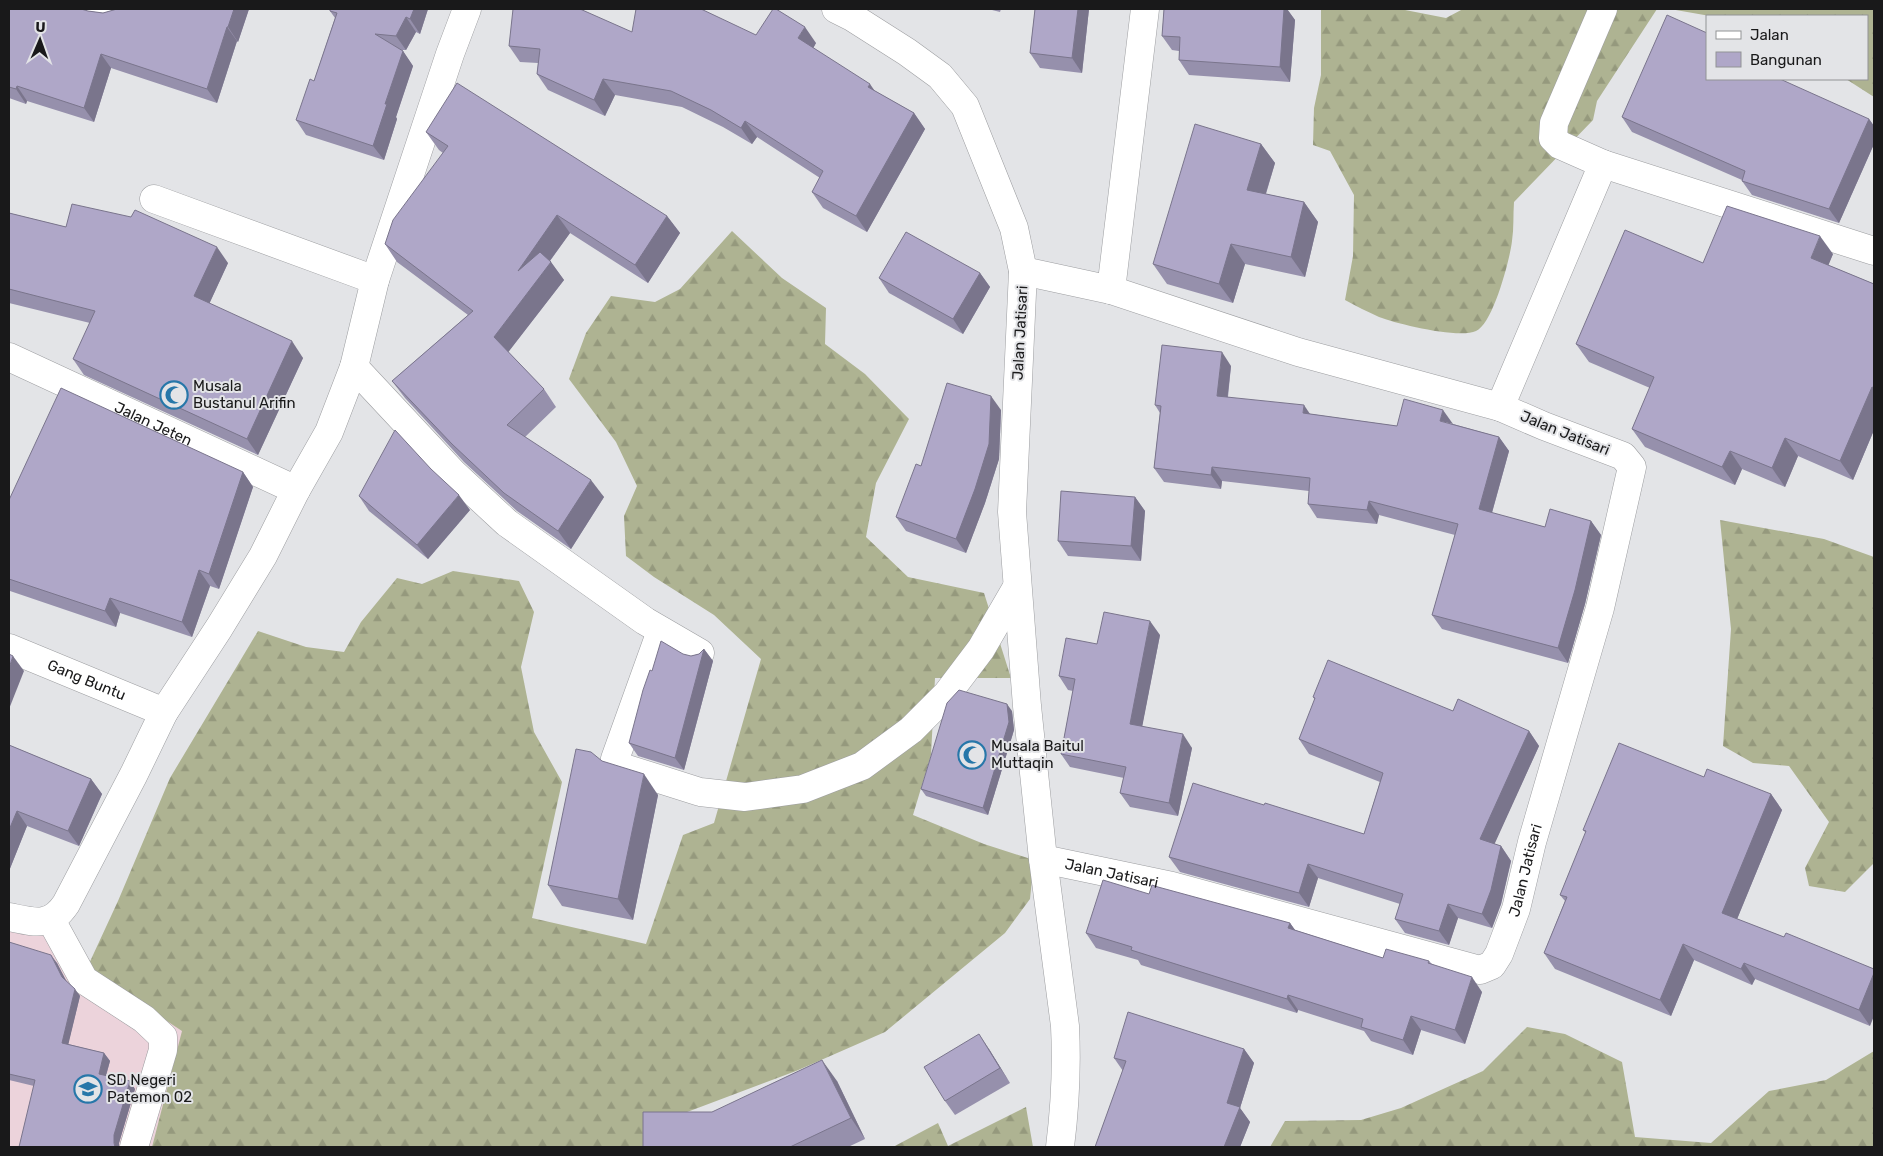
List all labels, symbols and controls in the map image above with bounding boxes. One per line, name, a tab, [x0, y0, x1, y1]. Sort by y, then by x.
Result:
north arrow	[15, 15, 65, 65]
legend	[1706, 15, 1868, 80]
text: U	[35, 19, 46, 36]
text: Jalan	[1750, 26, 1789, 44]
text: Bangunan	[1750, 51, 1822, 69]
street label: Jalan Jatisari	[1009, 285, 1031, 381]
place label: Musala Bustanul Arifin	[193, 377, 296, 412]
mosque icon: Musala Bustanul Arifin	[159, 380, 189, 410]
street label: Jalan Jeten	[112, 398, 195, 450]
street label: Jalan Jatisari	[1518, 407, 1612, 459]
street label: Gang Buntu	[45, 656, 129, 704]
place label: Musala Baitul Muttaqin	[991, 737, 1084, 772]
mosque icon: Musala Baitul Muttaqin	[957, 740, 987, 770]
street label: Jalan Jatisari	[1505, 822, 1546, 919]
street label: Jalan Jatisari	[1063, 855, 1160, 892]
place label: SD Negeri Patemon 02	[107, 1071, 192, 1106]
school or university icon: SD Negeri Patemon 02	[73, 1074, 103, 1104]

